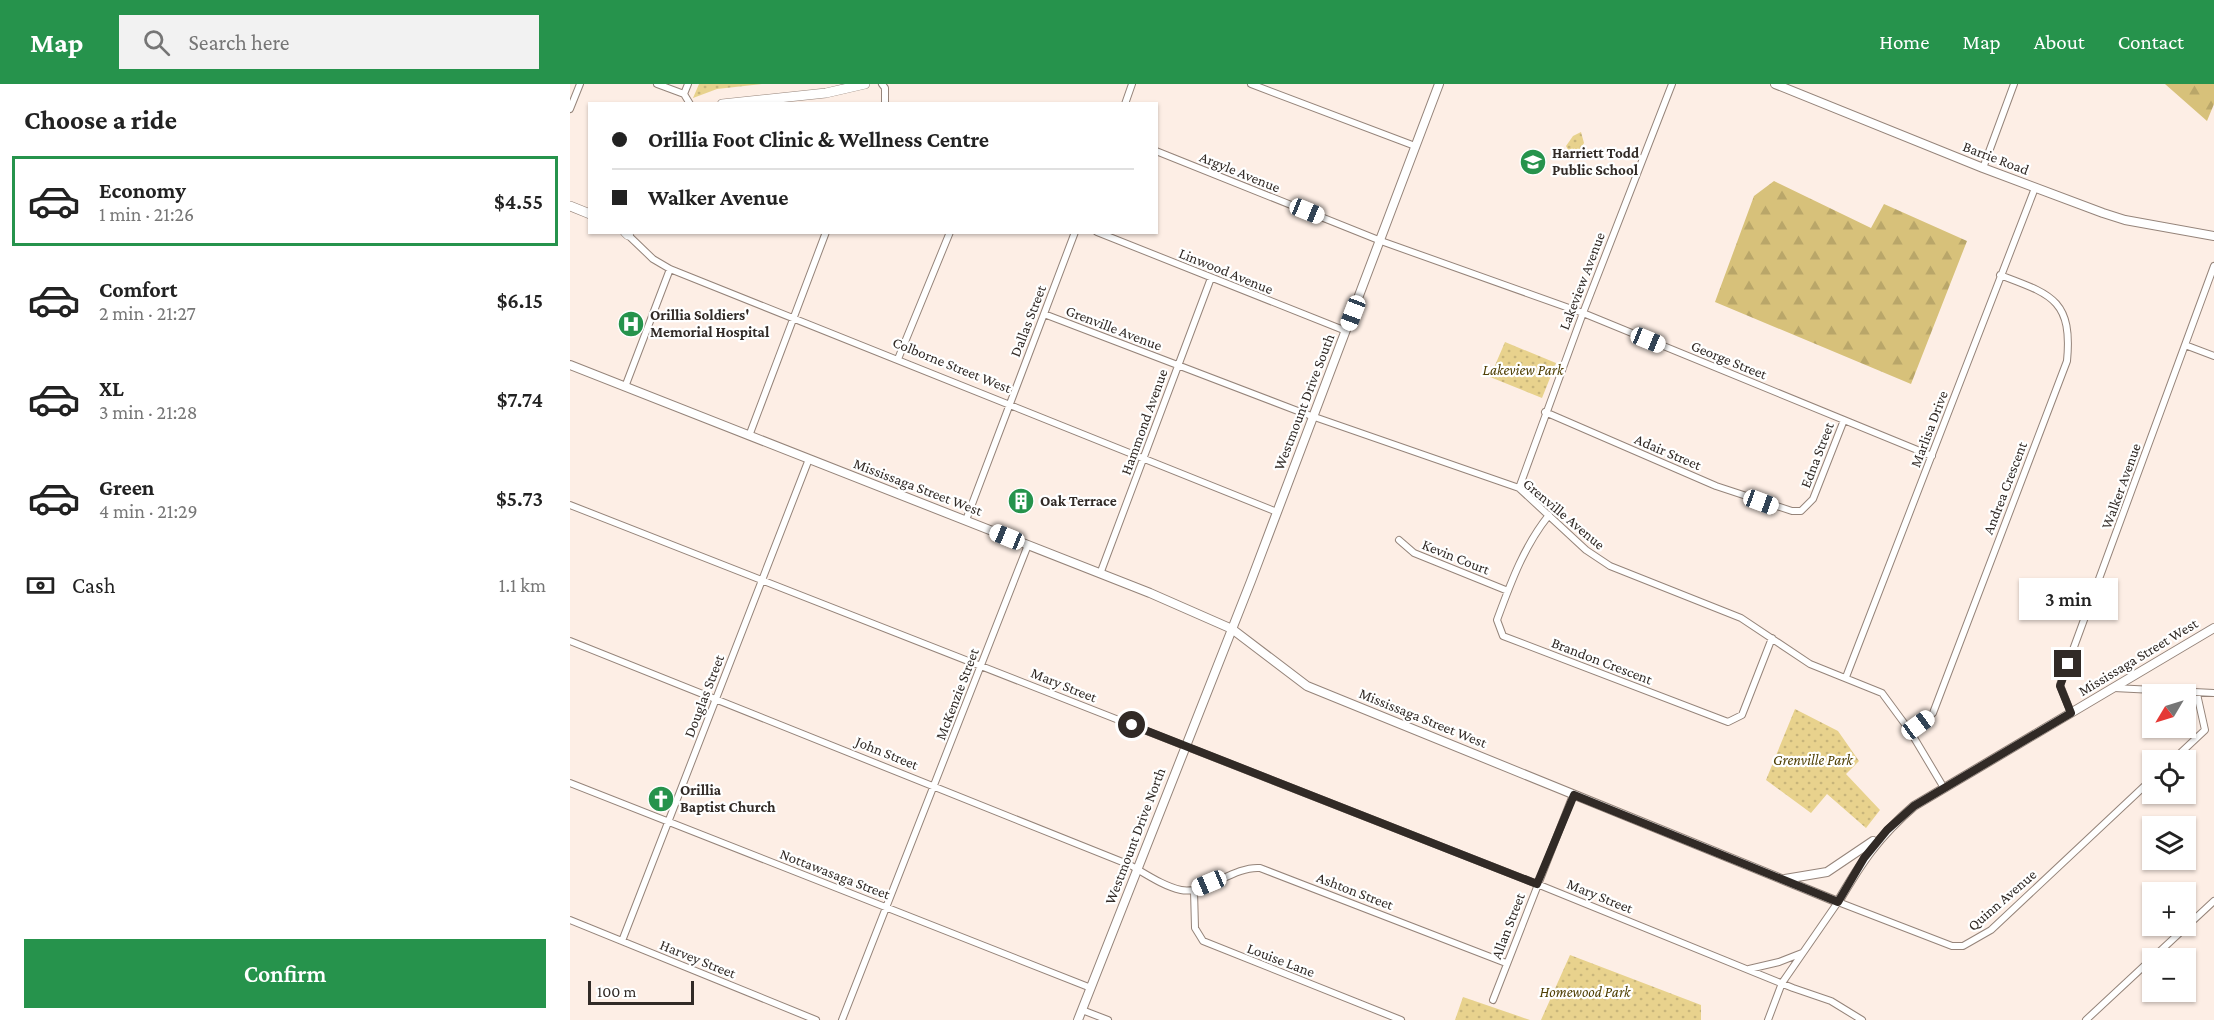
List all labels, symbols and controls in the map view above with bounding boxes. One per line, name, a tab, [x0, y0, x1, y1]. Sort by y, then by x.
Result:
search box	[119, 15, 539, 69]
icon: search	[140, 26, 173, 59]
text: Map	[30, 27, 83, 58]
text: Search here	[188, 30, 289, 55]
text: Home	[1879, 30, 1929, 54]
text: Map	[1962, 30, 2001, 54]
text: About	[2034, 30, 2085, 54]
text: Contact	[2118, 30, 2184, 54]
text: Choose a ride	[24, 105, 177, 135]
text: Orillia Foot Clinic & Wellness Centre	[648, 127, 989, 152]
street label: Barrie Road	[1961, 138, 2031, 178]
place label: Harriett Todd Public School	[1552, 145, 1640, 178]
school or university icon: Harriett Todd Public School	[1518, 147, 1548, 177]
street label: Argyle Avenue	[1197, 149, 1283, 196]
icon: car	[27, 174, 81, 228]
text: Economy	[99, 178, 186, 203]
text: Walker Avenue	[648, 185, 788, 210]
text: $4.55	[494, 189, 543, 214]
car	[1287, 196, 1327, 226]
text: 1 min · 21:26	[99, 203, 194, 225]
street label: Lakeview Avenue	[1556, 229, 1608, 332]
street label: Linwood Avenue	[1177, 245, 1276, 297]
icon: car	[27, 273, 81, 327]
text: Comfort	[99, 277, 177, 302]
street label: Dallas Street	[1007, 282, 1049, 359]
text: $6.15	[497, 288, 543, 313]
car	[1338, 293, 1368, 333]
text: 2 min · 21:27	[99, 302, 196, 324]
street label: Grenville Avenue	[1064, 302, 1165, 354]
place label: Orillia Soldiers' Memorial Hospital	[650, 307, 770, 340]
hospital icon: Orillia Soldiers' Memorial Hospital	[616, 309, 646, 339]
car	[1628, 325, 1668, 355]
street label: Westmount Drive South	[1271, 332, 1337, 472]
street label: Colborne Street West	[890, 334, 1015, 397]
street label: George Street	[1688, 338, 1770, 384]
park label: Lakeview Park	[1482, 362, 1565, 378]
street label: Hammond Avenue	[1117, 367, 1171, 477]
icon: car	[27, 372, 81, 426]
text: XL	[99, 376, 124, 401]
text: $7.74	[497, 387, 543, 412]
street label: Marlisa Drive	[1907, 388, 1951, 470]
text: 3 min · 21:28	[99, 401, 198, 423]
street label: Edna Street	[1797, 419, 1837, 490]
street label: Adair Street	[1632, 431, 1705, 474]
street label: Andrea Crescent	[1980, 438, 2030, 537]
street label: Walker Avenue	[2098, 441, 2144, 531]
street label: Mississaga Street West	[851, 455, 985, 520]
icon: car	[27, 471, 81, 525]
text: Green	[99, 475, 155, 500]
street label: Grenville Avenue	[1520, 475, 1608, 553]
text: $5.73	[496, 486, 543, 511]
building icon: Oak Terrace	[1006, 486, 1036, 516]
car	[1741, 487, 1781, 517]
place label: Oak Terrace	[1040, 493, 1117, 509]
text: 4 min · 21:29	[99, 500, 198, 522]
car	[987, 522, 1027, 552]
street label: Kevin Court	[1420, 536, 1493, 578]
icon: cash	[24, 569, 57, 602]
text: Cash	[72, 573, 116, 598]
text: 1.1 km	[499, 574, 546, 596]
callout: 3 min	[2018, 577, 2117, 619]
text: 3 min	[2045, 588, 2092, 610]
street label: Mississaga Street West	[2075, 615, 2202, 700]
street label: Brandon Crescent	[1549, 634, 1656, 688]
street label: McKenzie Street	[932, 645, 982, 742]
route end	[2054, 650, 2081, 677]
street label: Douglas Street	[681, 651, 728, 740]
street label: Mary Street	[1028, 665, 1100, 707]
north arrow	[2142, 684, 2196, 738]
map controls	[2142, 684, 2196, 1002]
street label: Mississaga Street West	[1356, 685, 1490, 752]
car	[1898, 707, 1938, 743]
route start	[1118, 711, 1145, 738]
street label: John Street	[851, 732, 922, 774]
button: locate	[2142, 750, 2196, 804]
park label: Grenville Park	[1773, 752, 1854, 768]
street label: Westmount Drive North	[1102, 766, 1168, 906]
place label: Orillia Baptist Church	[680, 782, 776, 815]
church icon: Orillia Baptist Church	[646, 784, 676, 814]
button: layers	[2142, 816, 2196, 870]
street label: Nottawasaga Street	[777, 846, 893, 904]
street label: Quinn Avenue	[1965, 866, 2040, 934]
car	[1189, 868, 1229, 898]
street label: Ashton Street	[1314, 869, 1397, 913]
street label: Mary Street	[1564, 876, 1636, 918]
button: +	[2142, 882, 2196, 936]
street label: Allan Street	[1488, 890, 1528, 961]
street label: Harvey Street	[657, 937, 739, 983]
button: Confirm	[24, 939, 546, 1008]
street label: Louise Lane	[1245, 940, 1317, 980]
button: −	[2142, 948, 2196, 1002]
scale bar	[588, 978, 694, 1006]
text: 100 m	[597, 983, 636, 1000]
park label: Homewood Park	[1539, 984, 1632, 1000]

